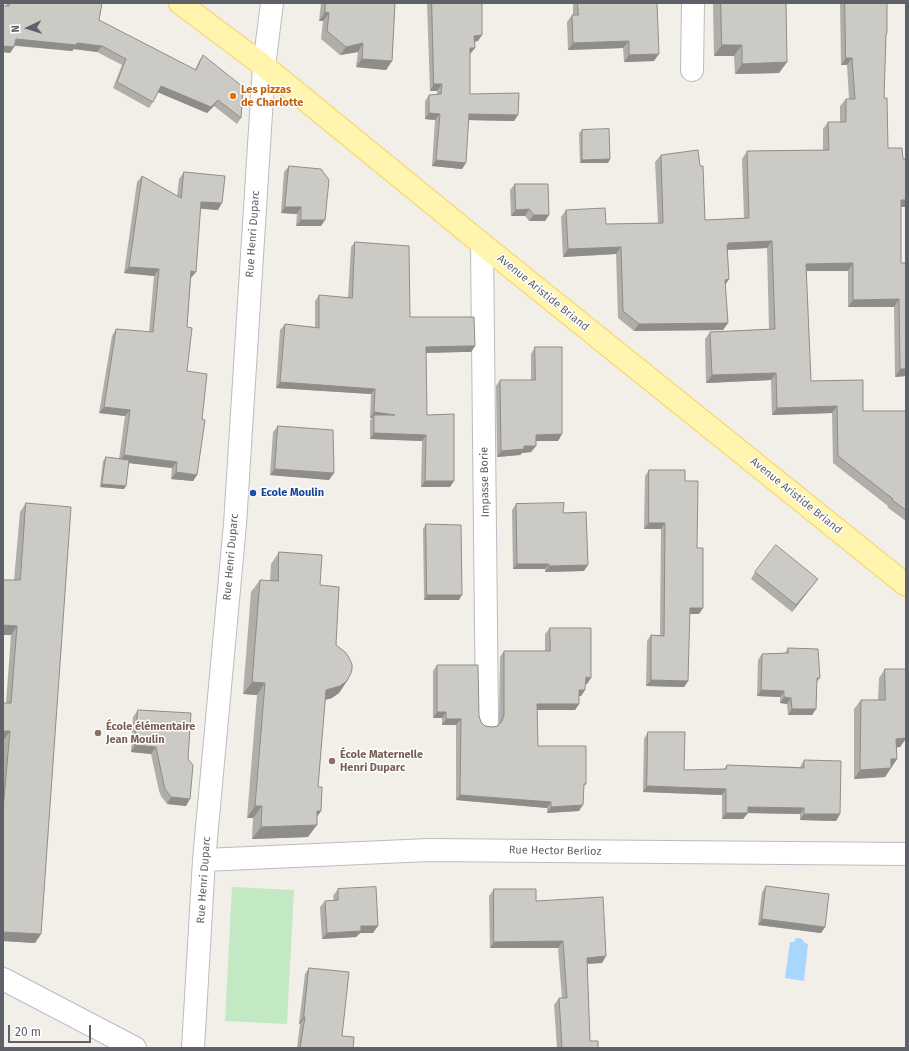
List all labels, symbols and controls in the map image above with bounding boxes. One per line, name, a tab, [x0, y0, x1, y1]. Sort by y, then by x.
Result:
north arrow	[8, 8, 48, 48]
text: N	[9, 25, 22, 33]
place label: Les pizzas de Charlotte	[241, 83, 303, 109]
marker: Les pizzas de Charlotte	[228, 91, 238, 101]
street label: Rue Henri Duparc	[243, 190, 263, 278]
street label: Avenue Aristide Briand	[495, 252, 591, 334]
street label: Impasse Borie	[478, 447, 492, 517]
street label: Avenue Aristide Briand	[748, 455, 844, 537]
place label: Ecole Moulin	[261, 486, 324, 500]
marker: Ecole Moulin	[248, 488, 258, 498]
street label: Rue Henri Duparc	[221, 513, 241, 601]
place label: École élémentaire Jean Moulin	[106, 720, 195, 746]
marker: École élémentaire Jean Moulin	[93, 728, 103, 738]
place label: École Maternelle Henri Duparc	[340, 748, 423, 774]
marker: École Maternelle Henri Duparc	[327, 756, 337, 766]
street label: Rue Henri Duparc	[194, 836, 214, 924]
street label: Rue Hector Berlioz	[509, 844, 601, 858]
scale bar	[10, 1017, 93, 1043]
text: 20 m	[15, 1025, 41, 1039]

